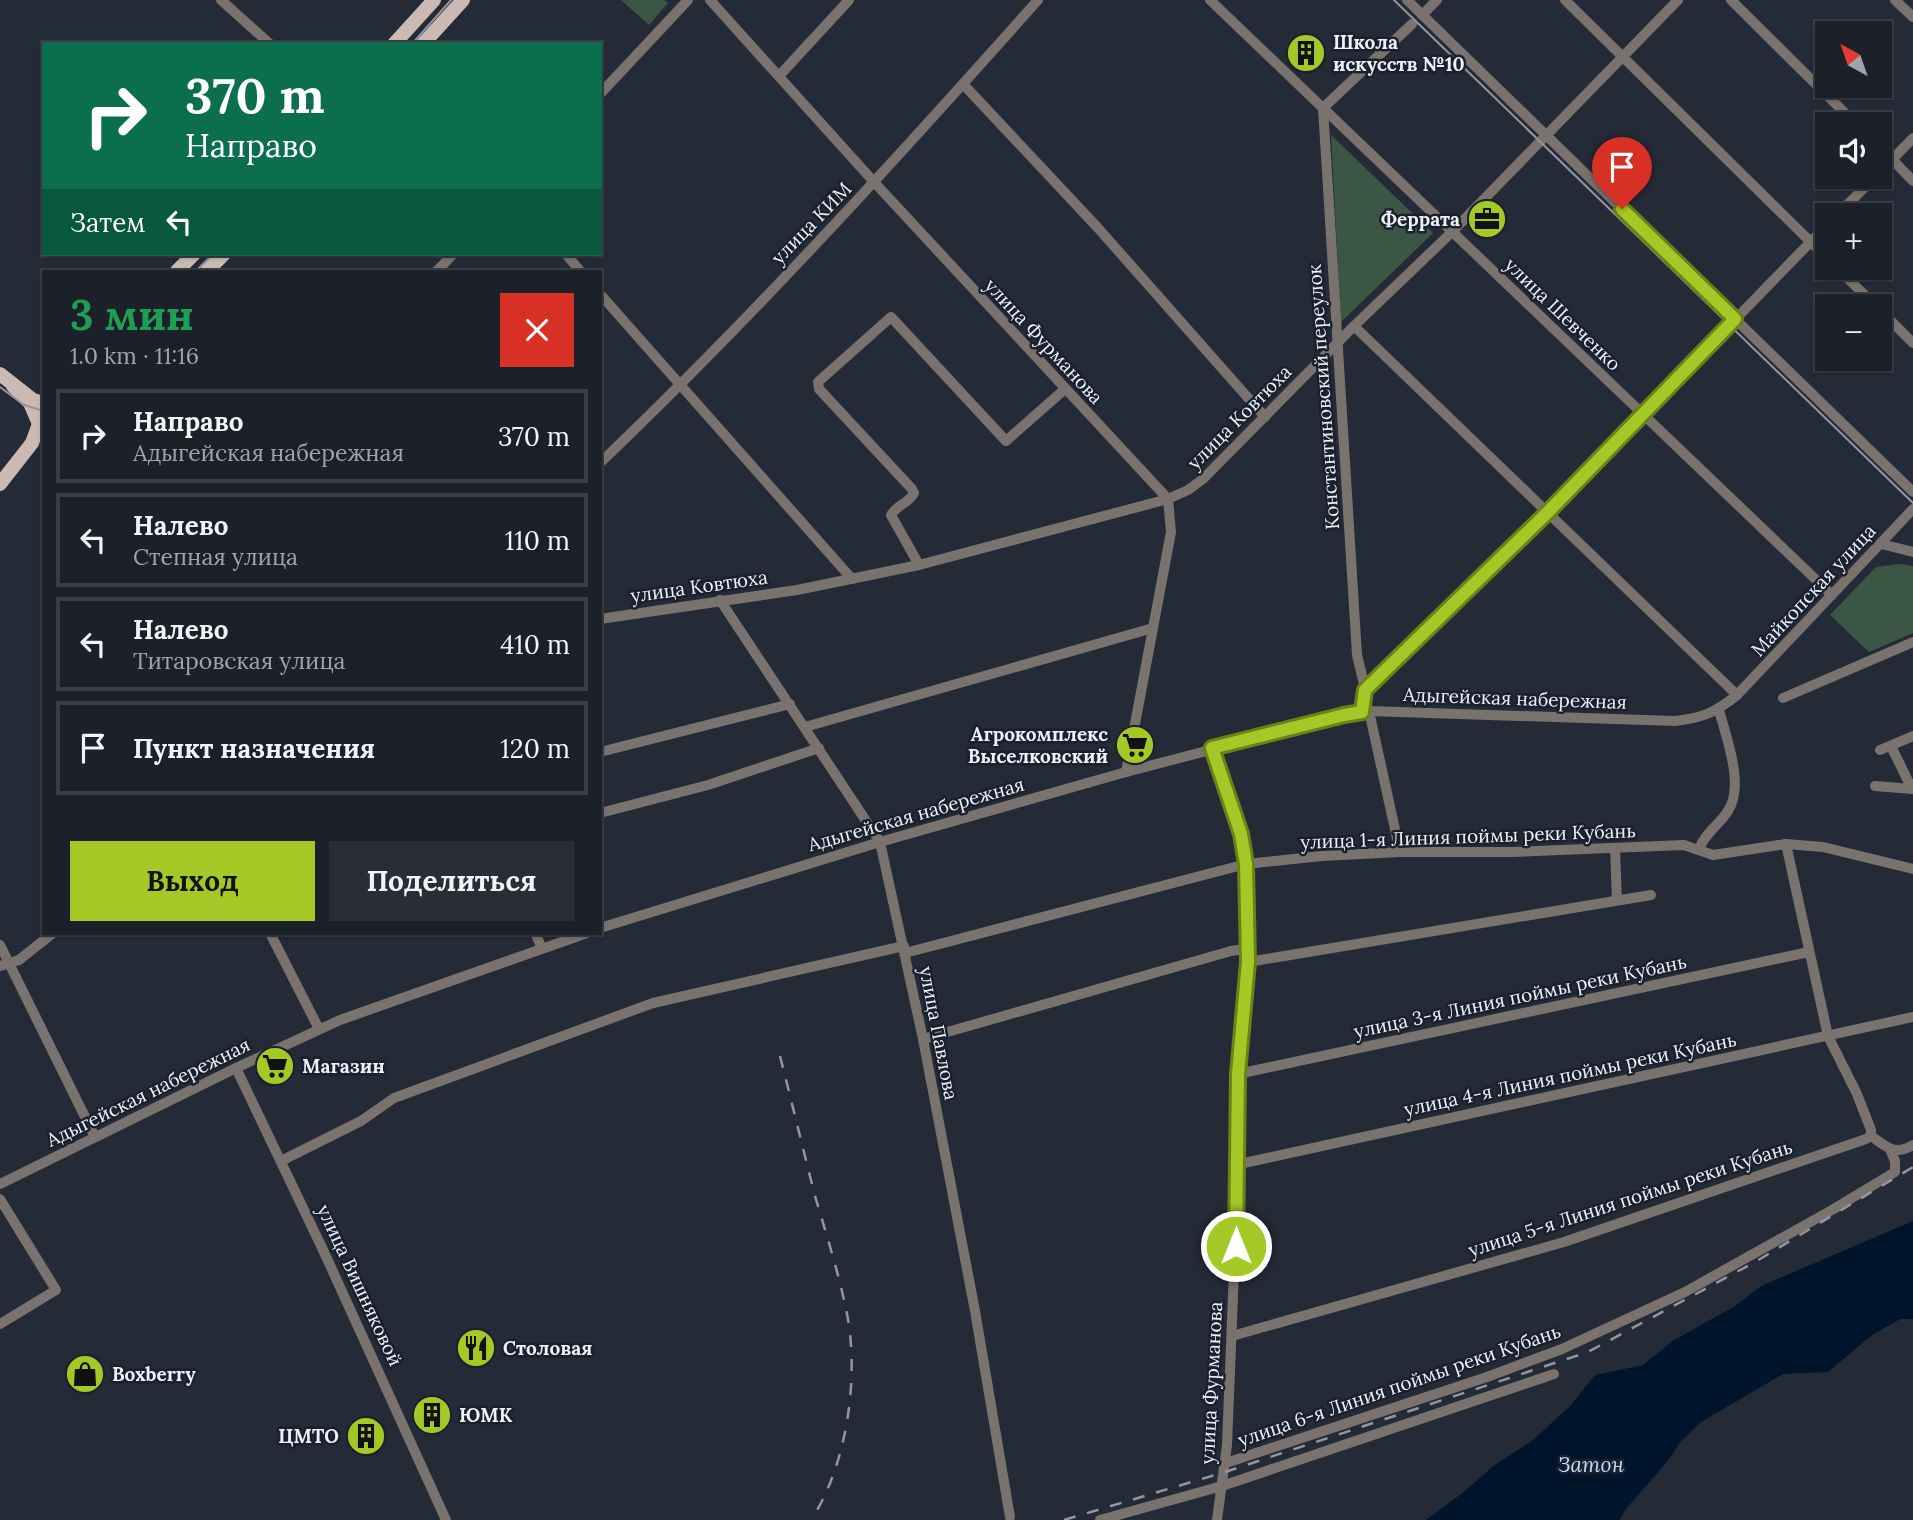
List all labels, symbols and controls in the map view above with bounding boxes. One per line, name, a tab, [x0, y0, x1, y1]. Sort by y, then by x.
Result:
north arrow	[1815, 21, 1892, 98]
map controls	[1815, 21, 1892, 371]
place label: Школа искусств №10	[1333, 30, 1465, 76]
building icon: Школа искусств №10	[1285, 32, 1327, 74]
text: 370 m	[185, 64, 325, 126]
icon: right	[70, 70, 161, 161]
button: sound	[1815, 112, 1892, 189]
text: Направо	[185, 125, 317, 166]
pin	[1592, 137, 1652, 209]
icon: arrive	[1603, 148, 1641, 186]
street label: улица КИМ	[766, 177, 856, 269]
office icon: Феррата	[1466, 198, 1508, 240]
icon: left	[160, 203, 198, 241]
button: +	[1815, 203, 1892, 280]
text: Затем	[70, 206, 146, 239]
place label: Феррата	[1381, 207, 1460, 231]
street label: улица Шевченко	[1500, 252, 1626, 376]
street label: Константиновский переулок	[1302, 263, 1344, 531]
street label: улица Фурманова	[980, 273, 1109, 409]
text: 3 мин	[70, 288, 194, 342]
button: close	[500, 293, 574, 367]
button: −	[1815, 294, 1892, 371]
text: 1.0 km · 11:16	[70, 341, 199, 370]
street label: улица Ковтюха	[1182, 360, 1296, 474]
text: Направо	[133, 405, 244, 438]
icon: right	[74, 417, 112, 455]
text: 370 m	[498, 420, 570, 453]
text: Адыгейская набережная	[133, 438, 404, 467]
text: Налево	[133, 509, 229, 542]
street label: Майкопская улица	[1746, 519, 1881, 661]
icon: left	[74, 521, 112, 559]
text: 110 m	[505, 524, 570, 557]
text: Степная улица	[133, 542, 298, 571]
street label: улица Ковтюха	[629, 564, 769, 607]
text: Налево	[133, 613, 229, 646]
icon: left	[74, 625, 112, 663]
text: 410 m	[500, 628, 570, 661]
text: Титаровская улица	[133, 646, 345, 675]
street label: Адыгейская набережная	[1402, 682, 1627, 714]
place label: Агрокомплекс Выселковский	[968, 722, 1108, 768]
supermarket icon: Агрокомплекс Выселковский	[1114, 724, 1156, 766]
icon: arrive	[74, 729, 112, 767]
text: Пункт назначения	[133, 732, 375, 765]
text: 120 m	[500, 732, 570, 765]
street label: Адыгейская набережная	[804, 772, 1027, 857]
street label: улица 1-я Линия поймы реки Кубань	[1300, 818, 1636, 854]
button: Выход	[70, 841, 315, 921]
button: Поделиться	[329, 841, 574, 921]
street label: улица 3-я Линия поймы реки Кубань	[1351, 949, 1689, 1043]
street label: улица Павлова	[914, 964, 964, 1102]
street label: улица 4-я Линия поймы реки Кубань	[1402, 1027, 1738, 1121]
street label: Адыгейская набережная	[41, 1032, 254, 1152]
supermarket icon: Магазин	[254, 1045, 296, 1087]
place label: Магазин	[302, 1054, 385, 1078]
street label: улица 5-я Линия поймы реки Кубань	[1465, 1134, 1795, 1262]
street label: улица Вишняковой	[312, 1200, 408, 1370]
position arrow	[1199, 1209, 1273, 1283]
street label: улица Фурманова	[1195, 1301, 1227, 1465]
street label: улица 6-я Линия поймы реки Кубань	[1234, 1318, 1564, 1452]
restaurant icon: Столовая	[455, 1327, 497, 1369]
place label: Столовая	[503, 1336, 592, 1360]
shop icon: Boxberry	[64, 1353, 106, 1395]
place label: Boxberry	[112, 1362, 196, 1386]
building icon: ЮМК	[411, 1394, 453, 1436]
place label: ЮМК	[459, 1403, 513, 1427]
building icon: ЦМТО	[345, 1415, 387, 1457]
place label: ЦМТО	[278, 1424, 339, 1448]
water label: Затон	[1558, 1451, 1624, 1478]

